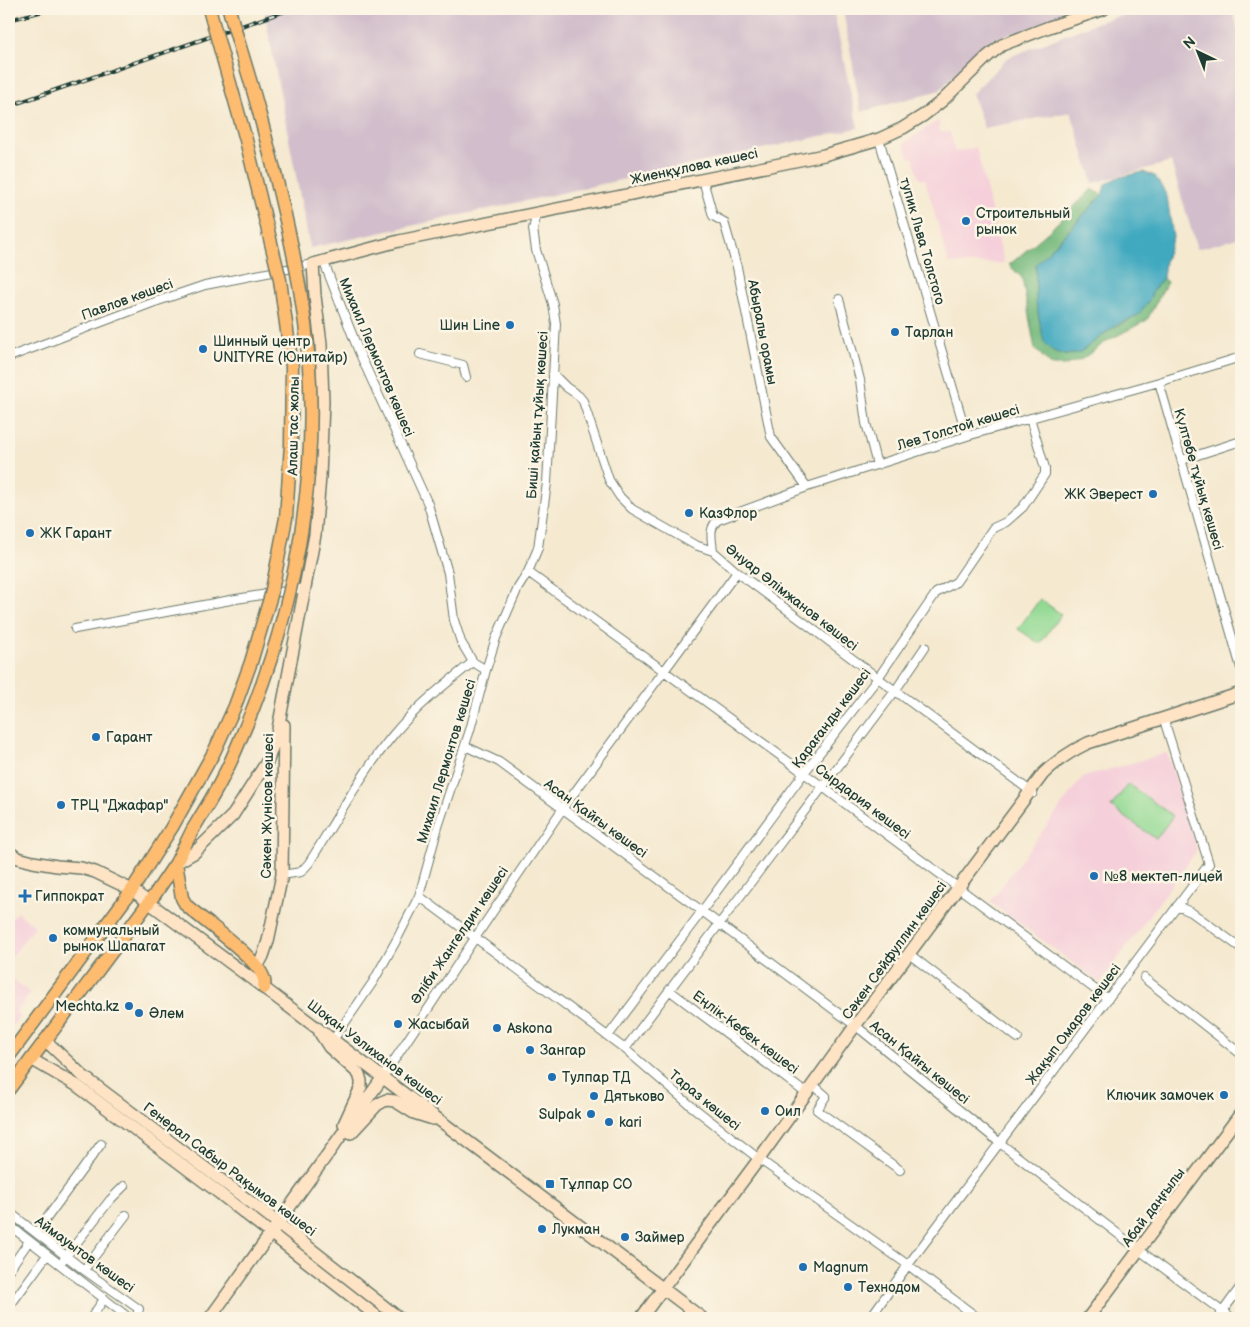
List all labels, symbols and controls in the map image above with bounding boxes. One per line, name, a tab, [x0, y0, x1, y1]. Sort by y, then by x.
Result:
north arrow	[1172, 28, 1222, 78]
text: N	[1180, 33, 1199, 53]
street label: Жиенқұлова көшесі	[629, 145, 759, 188]
street label: тупик Льва Толстого	[896, 176, 949, 307]
place label: Строительный рынок	[976, 205, 1070, 238]
marker: Строительный рынок	[960, 215, 972, 227]
street label: Павлов көшесі	[79, 275, 175, 324]
street label: Михаил Лермонтов көшесі	[335, 275, 418, 439]
street label: Абыралы орамы	[744, 277, 781, 386]
place label: Шин Line	[439, 317, 500, 334]
marker: Шин Line	[504, 319, 516, 331]
place label: Тарлан	[905, 324, 953, 341]
marker: Тарлан	[889, 326, 901, 338]
street label: Биші қайың тұйық көшесі	[523, 331, 552, 500]
place label: Шинный центр UNITYRE (Юнитайр)	[213, 333, 348, 366]
marker: Шинный центр UNITYRE (Юнитайр)	[197, 343, 209, 355]
street label: Алаш тас жолы	[284, 376, 303, 477]
street label: Лев Толстой көшесі	[894, 401, 1021, 454]
street label: Күлтөбе тұйық көшесі	[1170, 406, 1227, 552]
place label: ЖК Эверест	[1064, 486, 1143, 503]
marker: ЖК Эверест	[1147, 488, 1159, 500]
place label: КазФлор	[699, 505, 757, 522]
marker: КазФлор	[683, 507, 695, 519]
place label: ЖК Гарант	[40, 525, 112, 542]
marker: ЖК Гарант	[24, 527, 36, 539]
street label: Әнуар Әлімжанов көшесі	[722, 540, 861, 654]
street label: Қарағанды көшесі	[788, 665, 874, 772]
street label: Михаил Лермонтов көшесі	[413, 677, 480, 845]
place label: Гарант	[106, 729, 153, 746]
marker: Гарант	[90, 731, 102, 743]
street label: Сәкен Жүнісов көшесі	[258, 733, 277, 879]
street label: Сырдария көшесі	[812, 760, 914, 843]
street label: Асан Қайғы көшесі	[540, 775, 651, 862]
place label: ТРЦ "Джафар"	[71, 797, 169, 814]
marker: ТРЦ "Джафар"	[55, 799, 67, 811]
street label: Әліби Жангелдин көшесі	[407, 863, 512, 1007]
place label: №8 мектеп-лицей	[1104, 868, 1223, 885]
marker: №8 мектеп-лицей	[1088, 870, 1100, 882]
street label: Сәкен Сейфуллин көшесі	[838, 878, 950, 1023]
place label: Гиппократ	[35, 888, 105, 905]
marker: Гиппократ	[19, 890, 31, 902]
place label: коммунальный рынок Шапагат	[63, 922, 166, 955]
marker: коммунальный рынок Шапагат	[47, 932, 59, 944]
street label: Жақып Омаров көшесі	[1022, 960, 1124, 1088]
street label: Еңлік-Кебек көшесі	[689, 987, 802, 1078]
street label: Шоқан Уәлиханов көшесі	[304, 996, 446, 1109]
place label: Mechta.kz	[55, 998, 119, 1015]
marker: Mechta.kz	[123, 1000, 135, 1012]
place label: Әлем	[149, 1005, 184, 1022]
marker: Әлем	[133, 1007, 145, 1019]
place label: Жасыбай	[408, 1016, 469, 1033]
street label: Асан Қайғы көшесі	[866, 1016, 973, 1108]
marker: Жасыбай	[392, 1018, 404, 1030]
place label: Askona	[507, 1020, 552, 1037]
marker: Askona	[491, 1022, 503, 1034]
place label: Зангар	[540, 1042, 586, 1059]
marker: Зангар	[524, 1044, 536, 1056]
street label: Тараз көшесі	[666, 1066, 744, 1134]
place label: Тулпар ТД	[562, 1069, 631, 1086]
marker: Тулпар ТД	[546, 1071, 558, 1083]
place label: Ключик замочек	[1106, 1087, 1215, 1104]
place label: Дятьково	[604, 1088, 664, 1105]
marker: Ключик замочек	[1218, 1089, 1230, 1101]
marker: Дятьково	[588, 1090, 600, 1102]
street label: Генерал Сабыр Рақымов көшесі	[140, 1099, 319, 1240]
place label: Оил	[775, 1103, 801, 1120]
marker: Оил	[759, 1105, 771, 1117]
place label: Sulpak	[539, 1106, 581, 1123]
marker: Sulpak	[585, 1108, 597, 1120]
place label: kari	[619, 1114, 642, 1131]
marker: kari	[603, 1116, 615, 1128]
street label: Абай даңғылы	[1118, 1165, 1189, 1251]
place label: Тұлпар СО	[560, 1176, 632, 1193]
marker: Тұлпар СО	[544, 1178, 556, 1190]
street label: Аймауытов көшесі	[31, 1212, 138, 1296]
place label: Лукман	[551, 1221, 600, 1238]
marker: Лукман	[536, 1223, 548, 1235]
place label: Займер	[635, 1229, 684, 1246]
marker: Займер	[619, 1231, 631, 1243]
place label: Magnum	[813, 1259, 868, 1276]
marker: Magnum	[797, 1261, 809, 1273]
place label: Технодом	[858, 1279, 920, 1296]
marker: Технодом	[842, 1281, 854, 1293]

